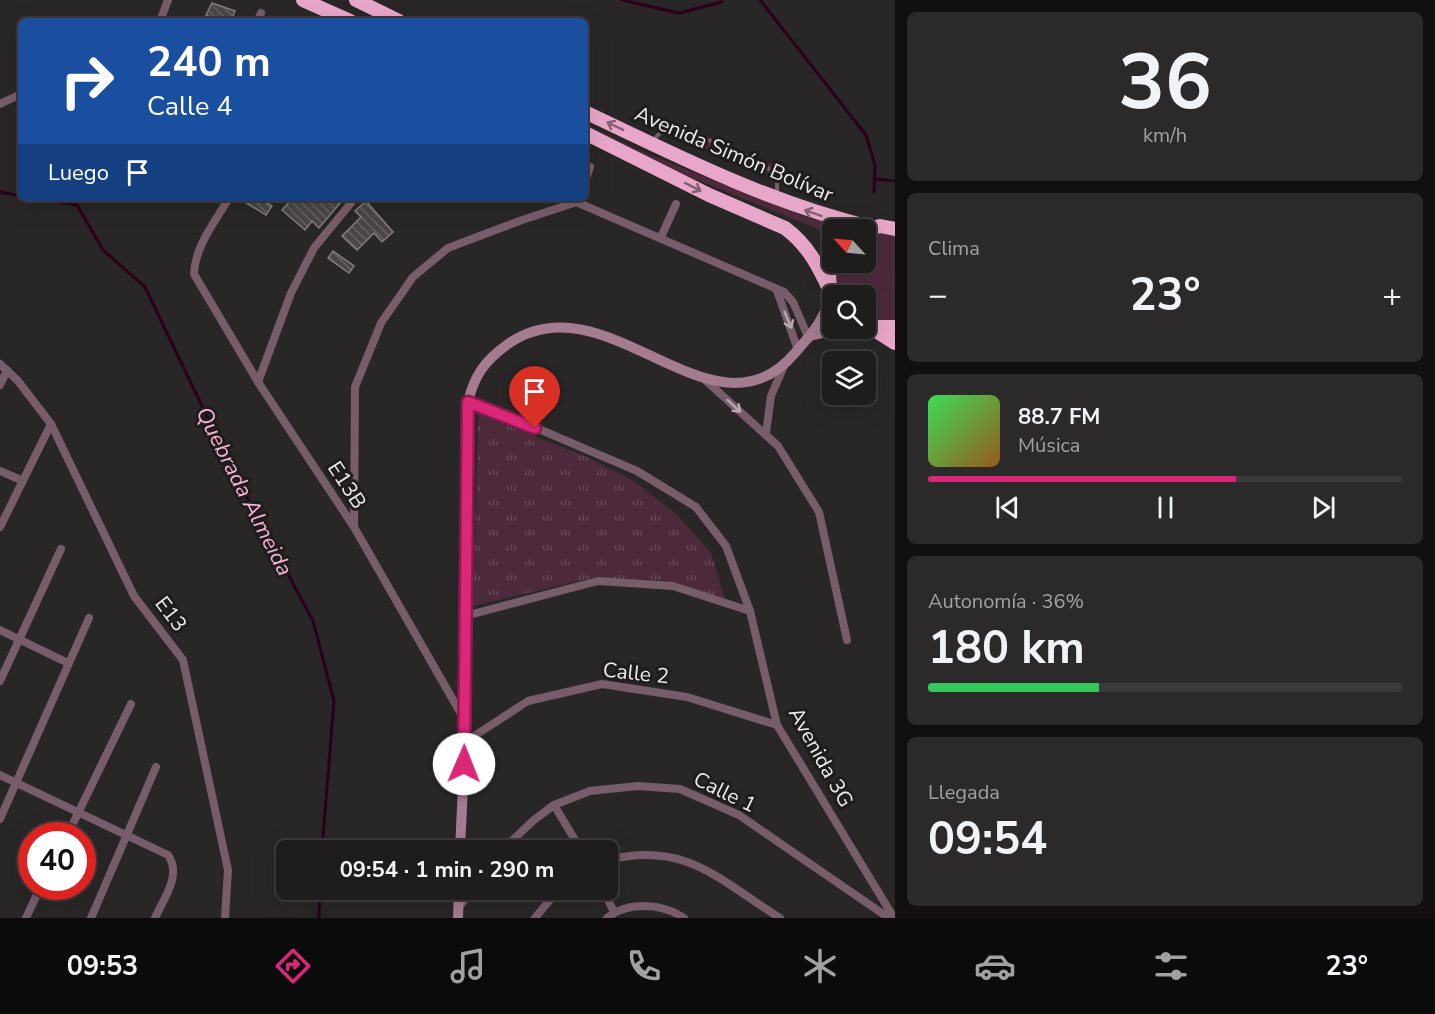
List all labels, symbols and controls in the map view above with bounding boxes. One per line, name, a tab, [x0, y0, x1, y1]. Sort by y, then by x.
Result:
text: 36	[1118, 29, 1212, 136]
text: 240 m	[147, 34, 271, 91]
icon: right	[48, 42, 126, 120]
text: Calle 4	[147, 88, 232, 125]
street label: Avenida Simón Bolívar	[630, 99, 838, 209]
one-way arrow	[607, 120, 625, 132]
text: km/h	[1143, 122, 1187, 149]
icon: arrive	[121, 156, 154, 189]
text: Luego	[48, 158, 109, 188]
one-way arrow	[683, 181, 701, 193]
one-way arrow	[804, 206, 823, 217]
north arrow	[822, 219, 876, 273]
map controls	[822, 219, 876, 405]
text: Clima	[928, 235, 980, 262]
text: 23°	[1129, 265, 1201, 326]
text: −	[928, 273, 948, 318]
text: +	[1382, 273, 1402, 318]
button: search	[822, 285, 876, 339]
one-way arrow	[783, 310, 794, 329]
button: layers	[822, 351, 876, 405]
pin	[509, 366, 560, 428]
icon: arrive	[518, 375, 551, 408]
one-way arrow	[726, 399, 741, 413]
water label: Quebrada Almeida	[189, 402, 300, 581]
text: 88.7 FM	[1018, 402, 1100, 432]
text: Música	[1018, 432, 1080, 459]
street label: E13B	[321, 456, 373, 514]
icon: previous	[991, 491, 1024, 524]
icon: pause	[1149, 491, 1182, 524]
icon: next	[1307, 491, 1340, 524]
text: Autonomía · 36%	[928, 588, 1084, 615]
street label: E13	[149, 591, 193, 637]
text: 180 km	[928, 618, 1085, 679]
street label: Calle 2	[602, 656, 670, 690]
street label: Avenida 3G	[782, 702, 860, 812]
position arrow	[432, 732, 496, 796]
street label: Calle 1	[689, 765, 761, 819]
text: Llegada	[928, 779, 1000, 806]
text: 09:54	[928, 809, 1047, 870]
speed limit sign: 40	[18, 822, 96, 900]
text: 09:54 · 1 min · 290 m	[340, 855, 554, 885]
icon: directions	[272, 945, 314, 987]
icon: music	[447, 945, 489, 987]
icon: phone	[623, 945, 665, 987]
icon: climate	[799, 945, 841, 987]
icon: car	[974, 945, 1016, 987]
icon: filters	[1150, 945, 1192, 987]
text: 09:53	[67, 948, 138, 985]
text: 23°	[1325, 948, 1368, 985]

